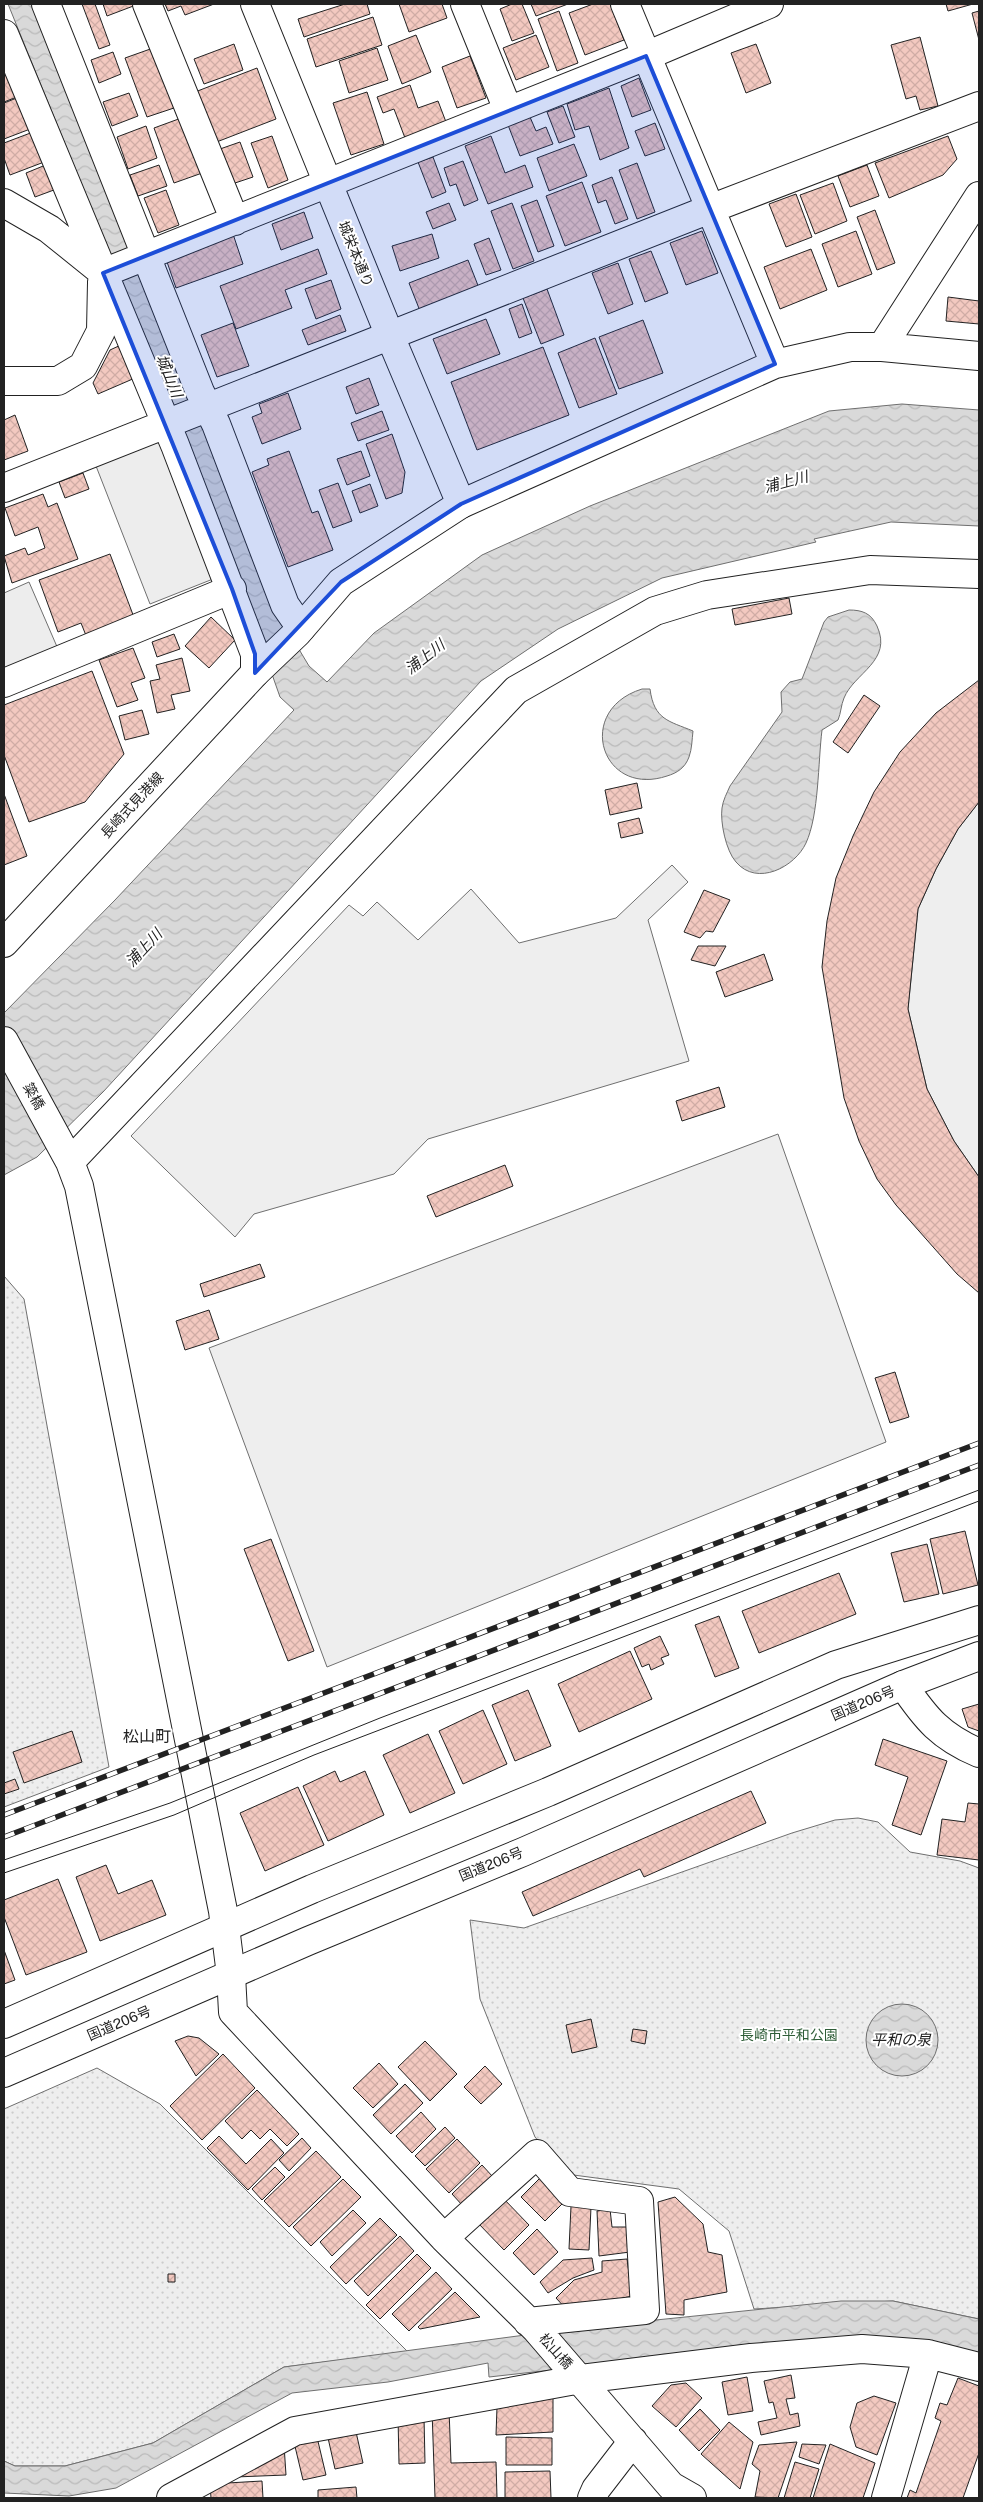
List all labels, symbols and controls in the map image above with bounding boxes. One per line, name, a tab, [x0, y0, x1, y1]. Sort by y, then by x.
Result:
street label: 城栄本通り	[335, 219, 377, 289]
water label: 城山川	[153, 352, 187, 402]
water label: 浦上川	[762, 467, 812, 496]
water label: 浦上川	[402, 635, 449, 677]
street label: 長崎式見港線	[98, 769, 166, 841]
water label: 浦上川	[122, 924, 167, 970]
street label: 簗橋	[20, 1080, 48, 1112]
street label: 国道206号	[829, 1682, 897, 1724]
district label: 松山町	[123, 1727, 171, 1746]
street label: 国道206号	[457, 1844, 525, 1884]
street label: 国道206号	[85, 2002, 153, 2044]
park label: 長崎市平和公園	[740, 2027, 838, 2043]
water label: 平和の泉	[871, 2031, 932, 2048]
street label: 松山橋	[536, 2330, 576, 2372]

